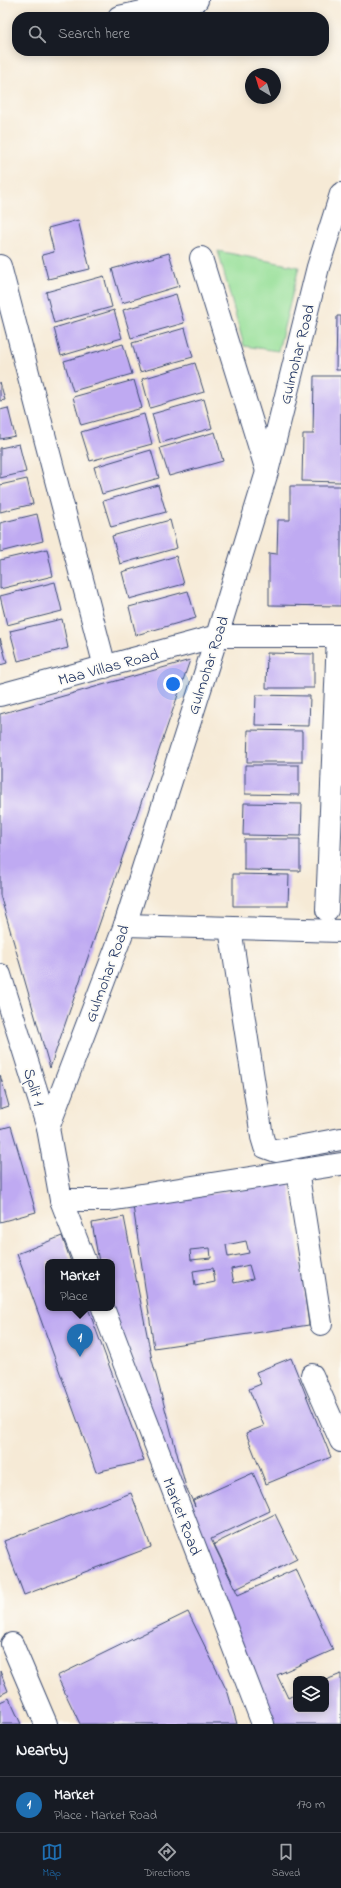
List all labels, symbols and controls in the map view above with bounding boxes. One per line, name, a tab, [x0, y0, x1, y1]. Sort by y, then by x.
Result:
search box	[12, 12, 329, 56]
icon: search	[26, 23, 48, 45]
text: Search here	[58, 23, 130, 45]
north arrow	[245, 68, 281, 104]
street label: Gulmohar Road	[274, 302, 322, 407]
street label: Gulmohar Road	[182, 613, 236, 718]
street label: Maa Villas Road	[56, 643, 161, 693]
your location	[163, 674, 183, 694]
street label: Gulmohar Road	[79, 922, 137, 1026]
street label: Split 1	[16, 1066, 50, 1110]
popup	[45, 1259, 115, 1311]
text: Market	[60, 1265, 100, 1287]
text: Place	[60, 1287, 87, 1306]
pin: 1	[67, 1324, 93, 1357]
street label: Market Road	[155, 1474, 207, 1559]
map controls	[293, 1676, 329, 1712]
button: layers	[293, 1676, 329, 1712]
text: Nearby	[16, 1738, 68, 1763]
text: Market	[54, 1784, 94, 1806]
text: 1	[27, 1795, 31, 1814]
text: 170 m	[297, 1795, 325, 1814]
text: Place · Market Road	[54, 1806, 157, 1825]
tab: Map	[41, 1841, 63, 1881]
tab: Directions	[144, 1841, 190, 1881]
tab: Saved	[272, 1841, 300, 1881]

